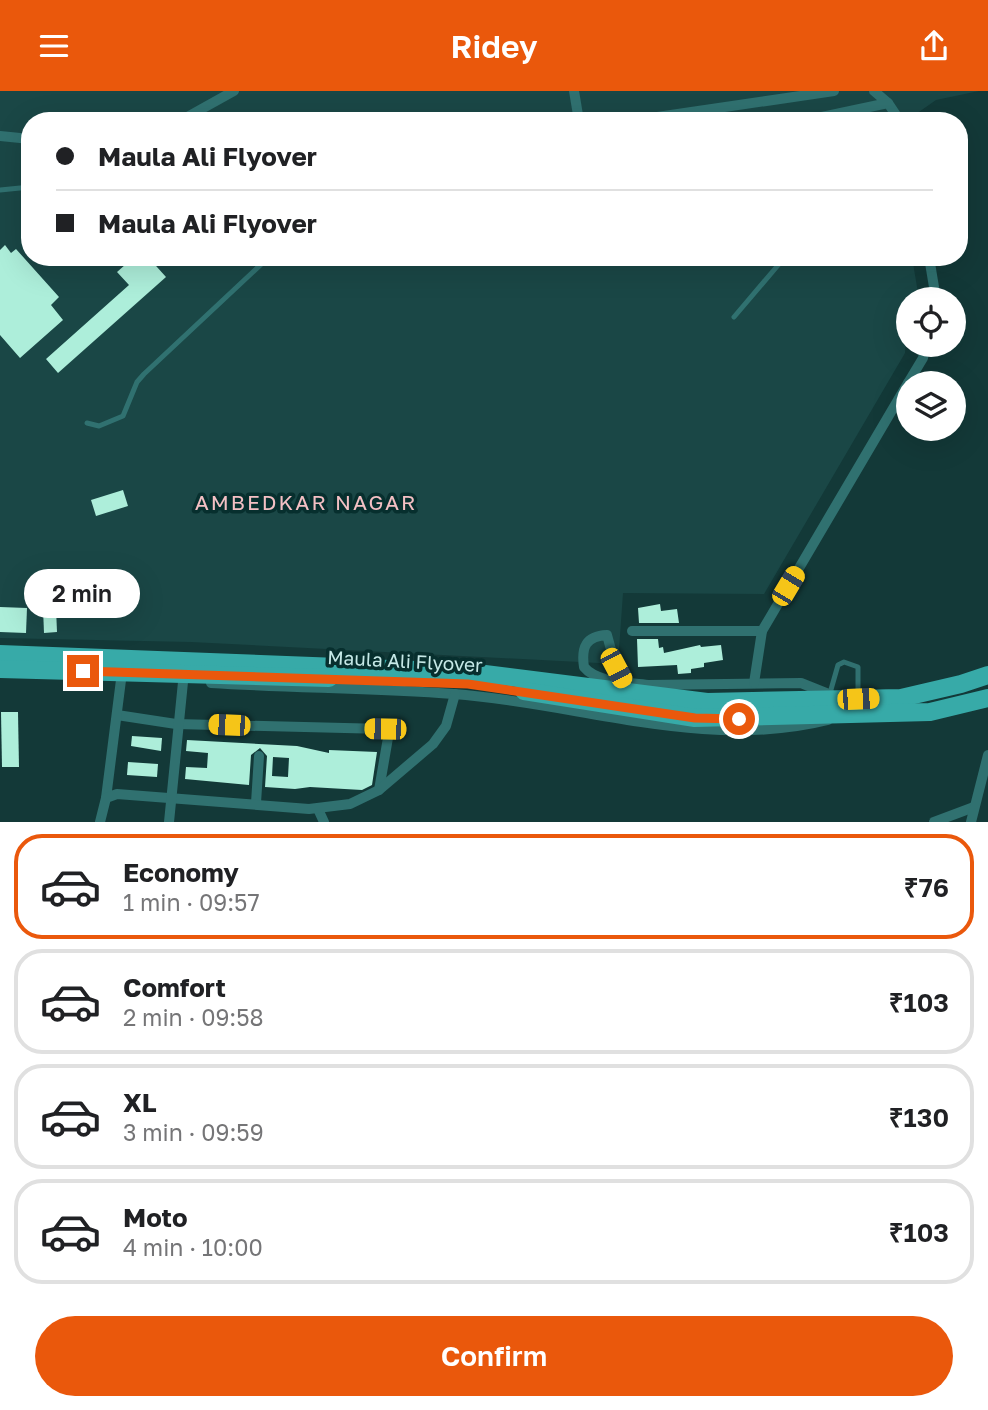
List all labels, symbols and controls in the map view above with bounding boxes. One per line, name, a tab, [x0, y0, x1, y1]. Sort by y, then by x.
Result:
icon: menu	[35, 27, 73, 65]
text: Ridey	[451, 27, 537, 65]
icon: share	[915, 27, 953, 65]
text: Maula Ali Flyover	[98, 141, 317, 172]
text: Maula Ali Flyover	[98, 208, 317, 239]
map controls	[896, 287, 966, 441]
button: locate	[896, 287, 966, 357]
button: layers	[896, 371, 966, 441]
district label: AMBEDKAR NAGAR	[195, 489, 417, 515]
car	[769, 563, 808, 609]
callout: 2 min	[25, 569, 141, 619]
text: 2 min	[52, 579, 112, 607]
street label: Maula Ali Flyover	[327, 645, 484, 676]
car	[597, 645, 636, 691]
route end	[67, 655, 99, 687]
car	[837, 688, 880, 710]
route start	[723, 703, 755, 735]
car	[208, 714, 251, 736]
car	[364, 718, 407, 740]
icon: car	[39, 855, 102, 918]
text: Economy	[123, 857, 239, 888]
text: ₹76	[904, 872, 949, 903]
text: 1 min · 09:57	[123, 888, 260, 916]
icon: car	[39, 970, 102, 1033]
text: Comfort	[123, 972, 226, 1003]
text: ₹103	[889, 987, 949, 1018]
text: 2 min · 09:58	[123, 1003, 264, 1031]
icon: car	[39, 1085, 102, 1148]
text: XL	[123, 1087, 157, 1118]
text: ₹130	[889, 1102, 949, 1133]
text: 3 min · 09:59	[123, 1118, 264, 1146]
icon: car	[39, 1200, 102, 1263]
text: Moto	[123, 1202, 188, 1233]
text: ₹103	[889, 1217, 949, 1248]
text: 4 min · 10:00	[123, 1233, 263, 1261]
button: Confirm	[35, 1316, 953, 1396]

